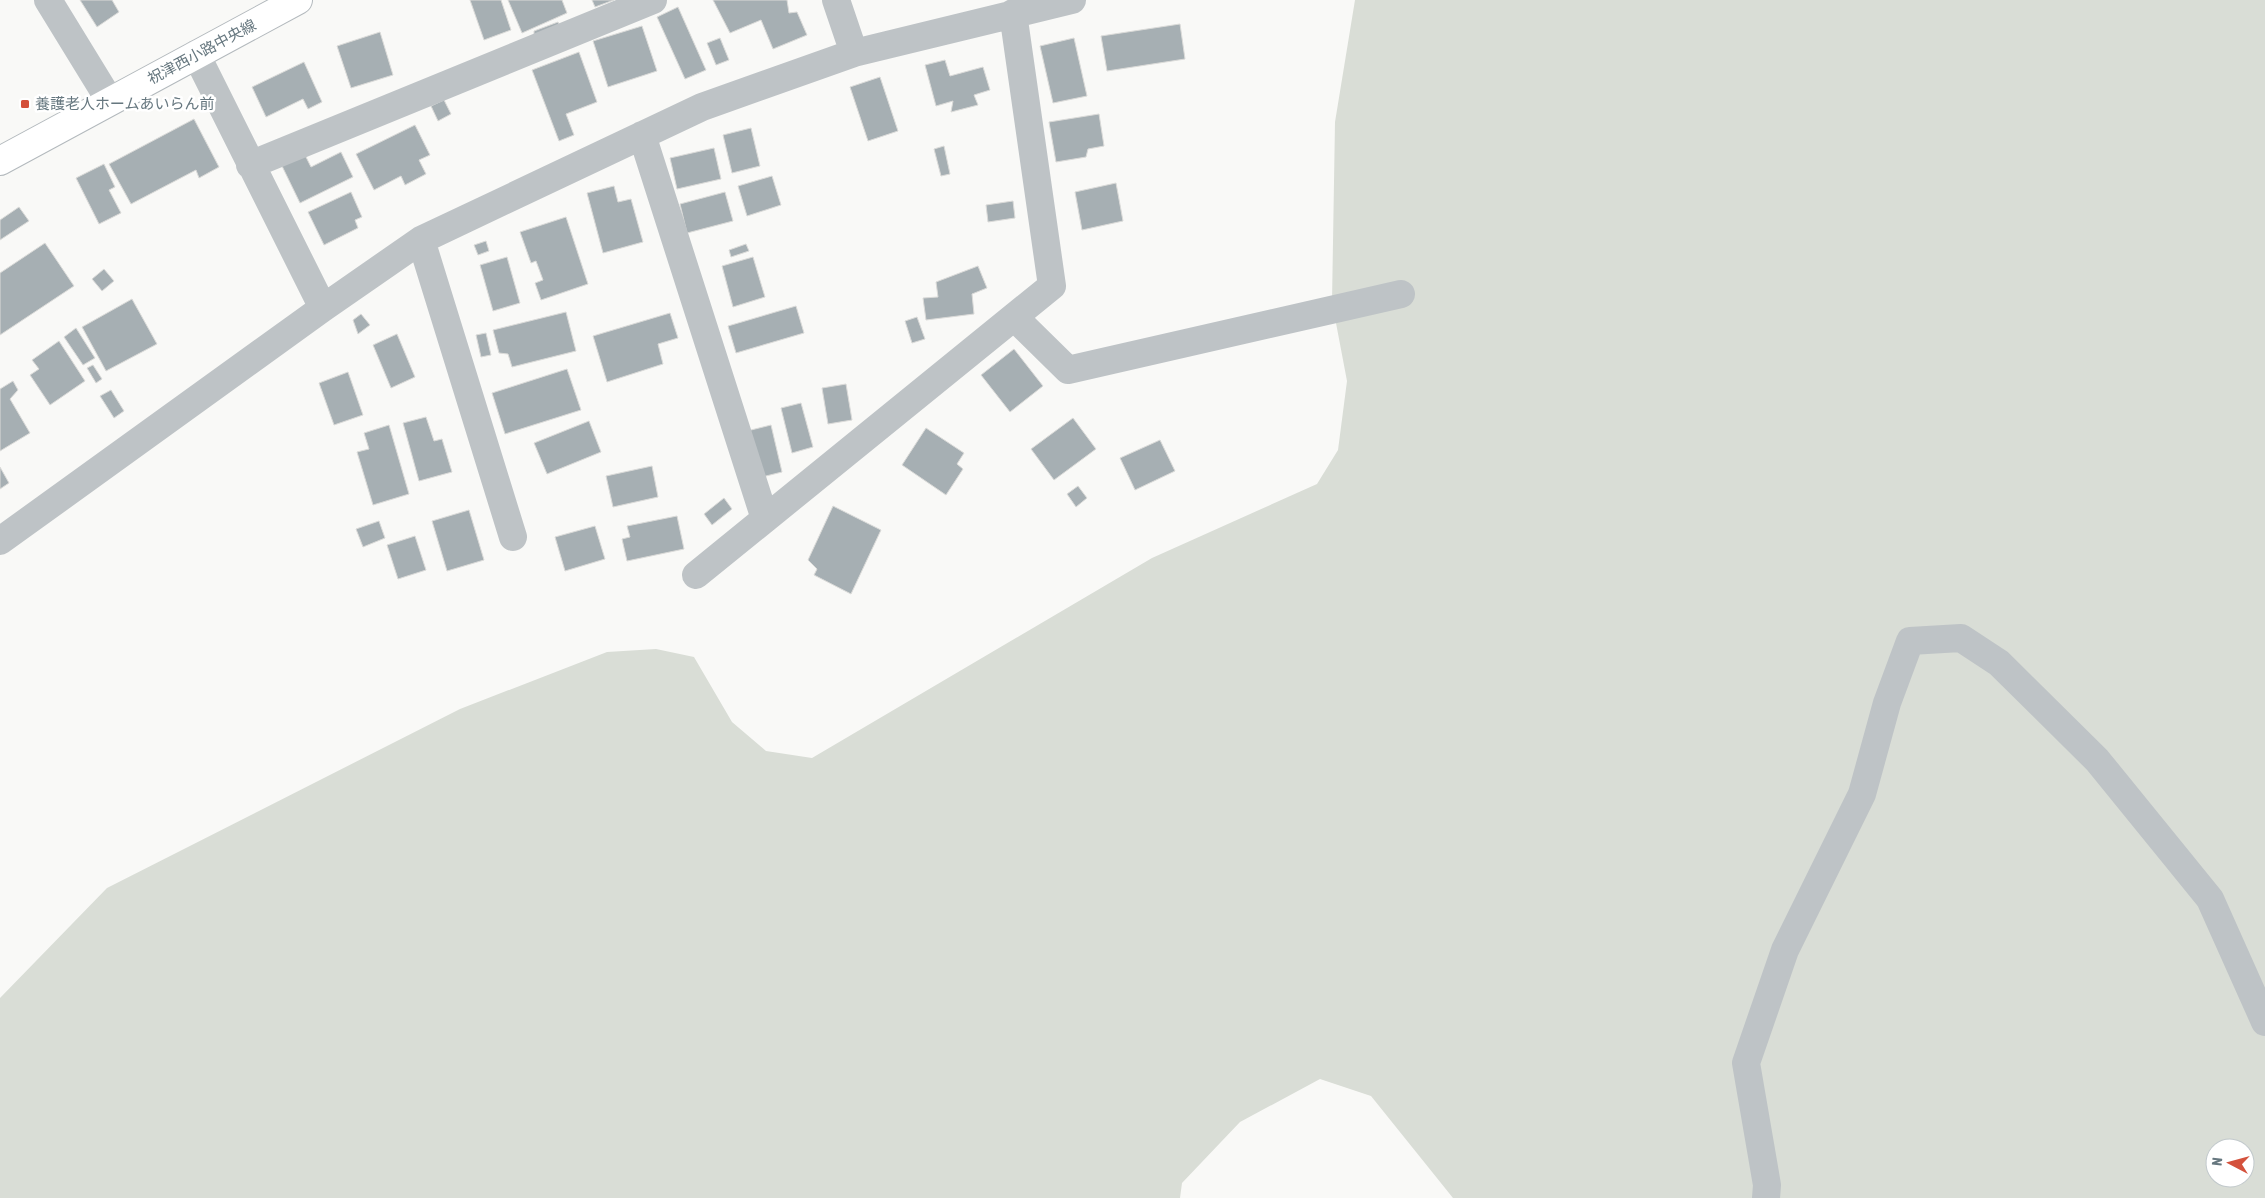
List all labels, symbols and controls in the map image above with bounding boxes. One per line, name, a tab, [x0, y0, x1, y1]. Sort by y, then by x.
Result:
street label: 祝津西小路中央線	[145, 16, 259, 87]
place label: 養護老人ホームあいらん前	[35, 95, 215, 112]
marker: 養護老人ホームあいらん前	[19, 98, 31, 110]
north arrow	[2205, 1138, 2255, 1188]
text: N	[2209, 1157, 2225, 1167]

